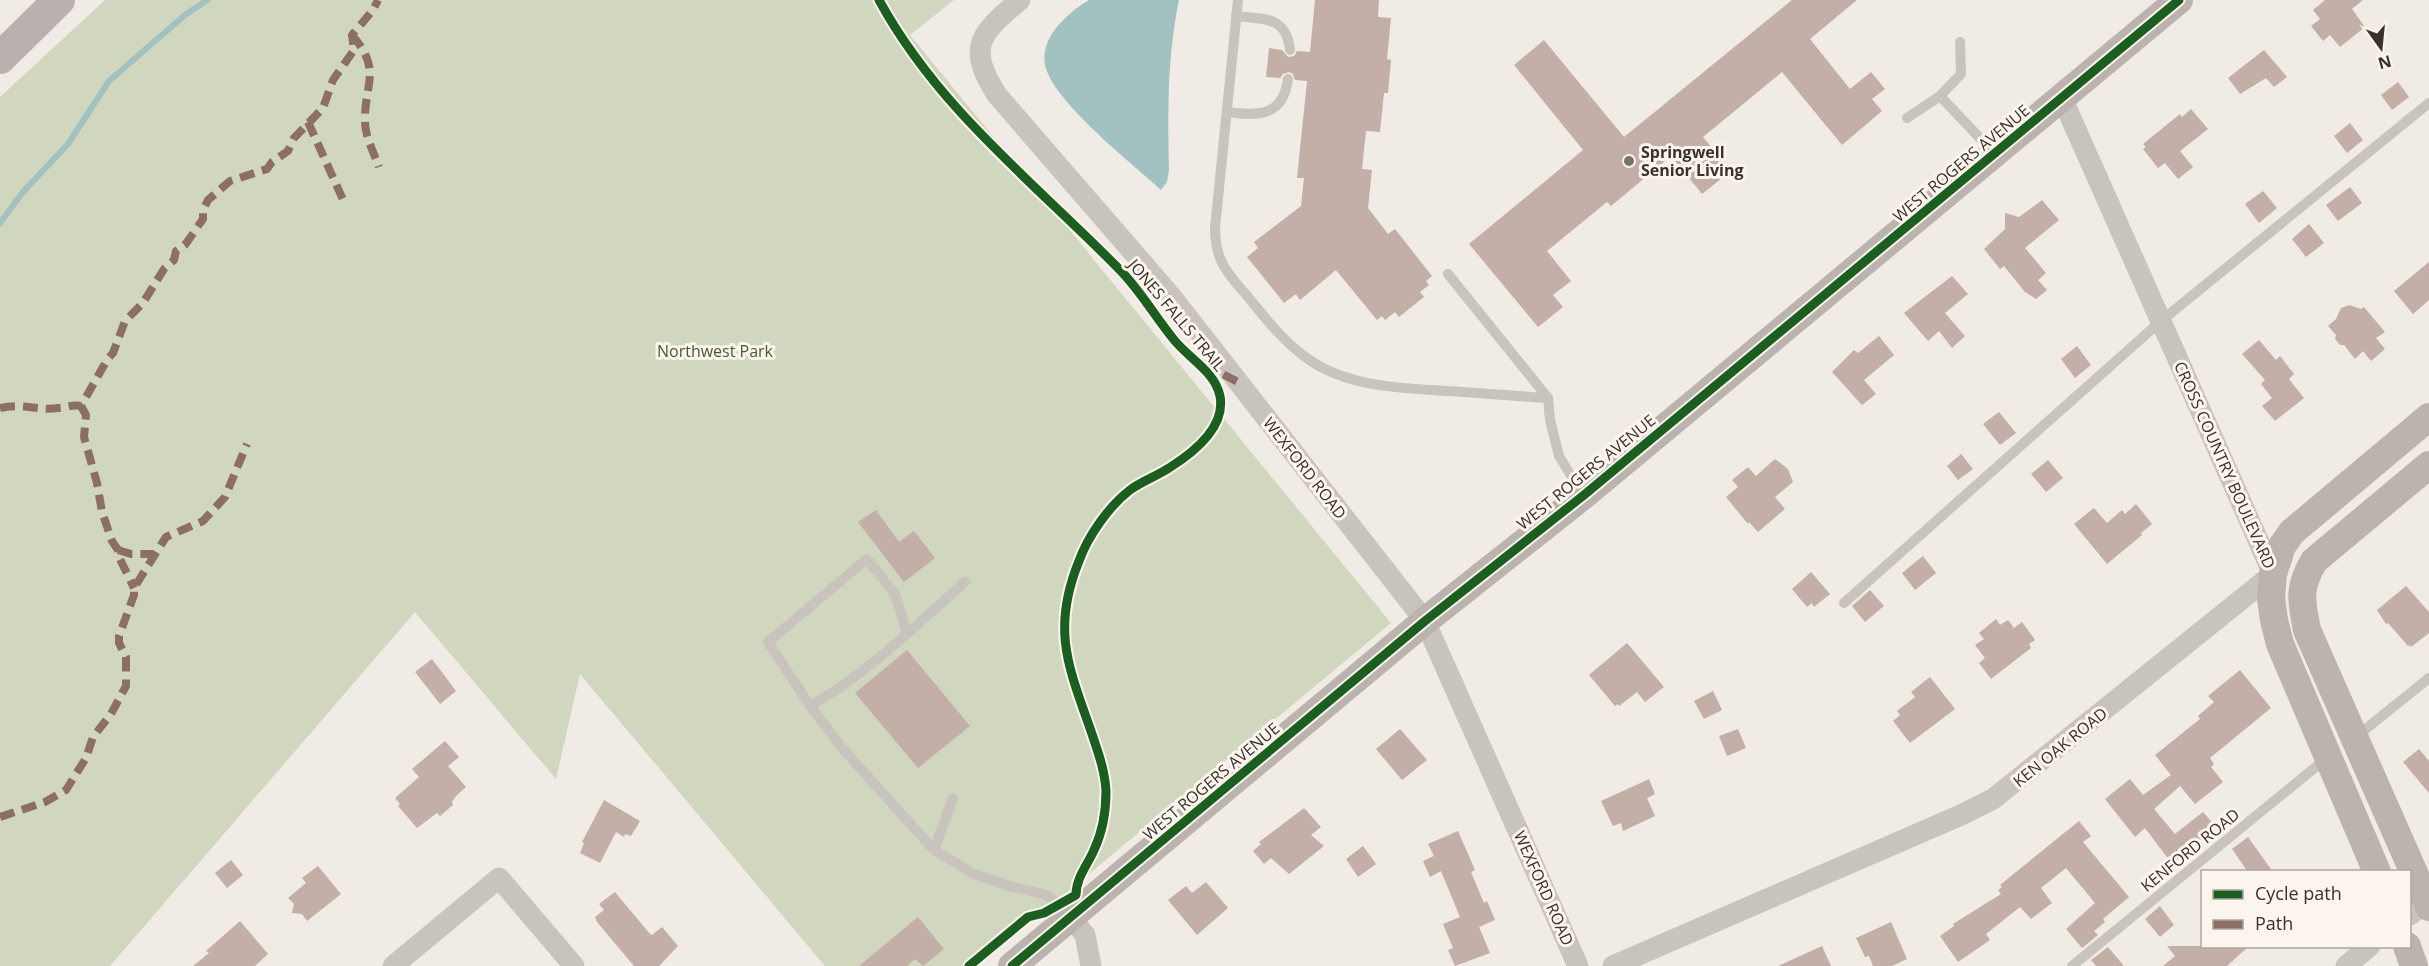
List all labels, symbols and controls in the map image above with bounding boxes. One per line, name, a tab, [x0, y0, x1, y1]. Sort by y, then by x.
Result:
north arrow	[2351, 18, 2411, 78]
text: N	[2376, 50, 2394, 75]
street label: WEST ROGERS AVENUE	[1888, 99, 2034, 227]
place label: Springwell Senior Living	[1641, 141, 1743, 181]
marker: Springwell Senior Living	[1622, 154, 1636, 168]
street label: JONES FALLS TRAIL	[1122, 253, 1231, 376]
park label: Northwest Park	[657, 340, 774, 362]
street label: CROSS COUNTRY BOULEVARD	[2169, 358, 2281, 572]
street label: WEST ROGERS AVENUE	[1512, 409, 1660, 535]
street label: WEXFORD ROAD	[1258, 413, 1352, 523]
street label: KEN OAK ROAD	[2008, 702, 2112, 792]
street label: WEST ROGERS AVENUE	[1138, 717, 1284, 845]
street label: KENFORD ROAD	[2136, 803, 2244, 897]
street label: WEXFORD ROAD	[1509, 827, 1579, 949]
legend	[2201, 870, 2411, 948]
text: Cycle path	[2255, 881, 2342, 905]
text: Path	[2255, 911, 2293, 935]

